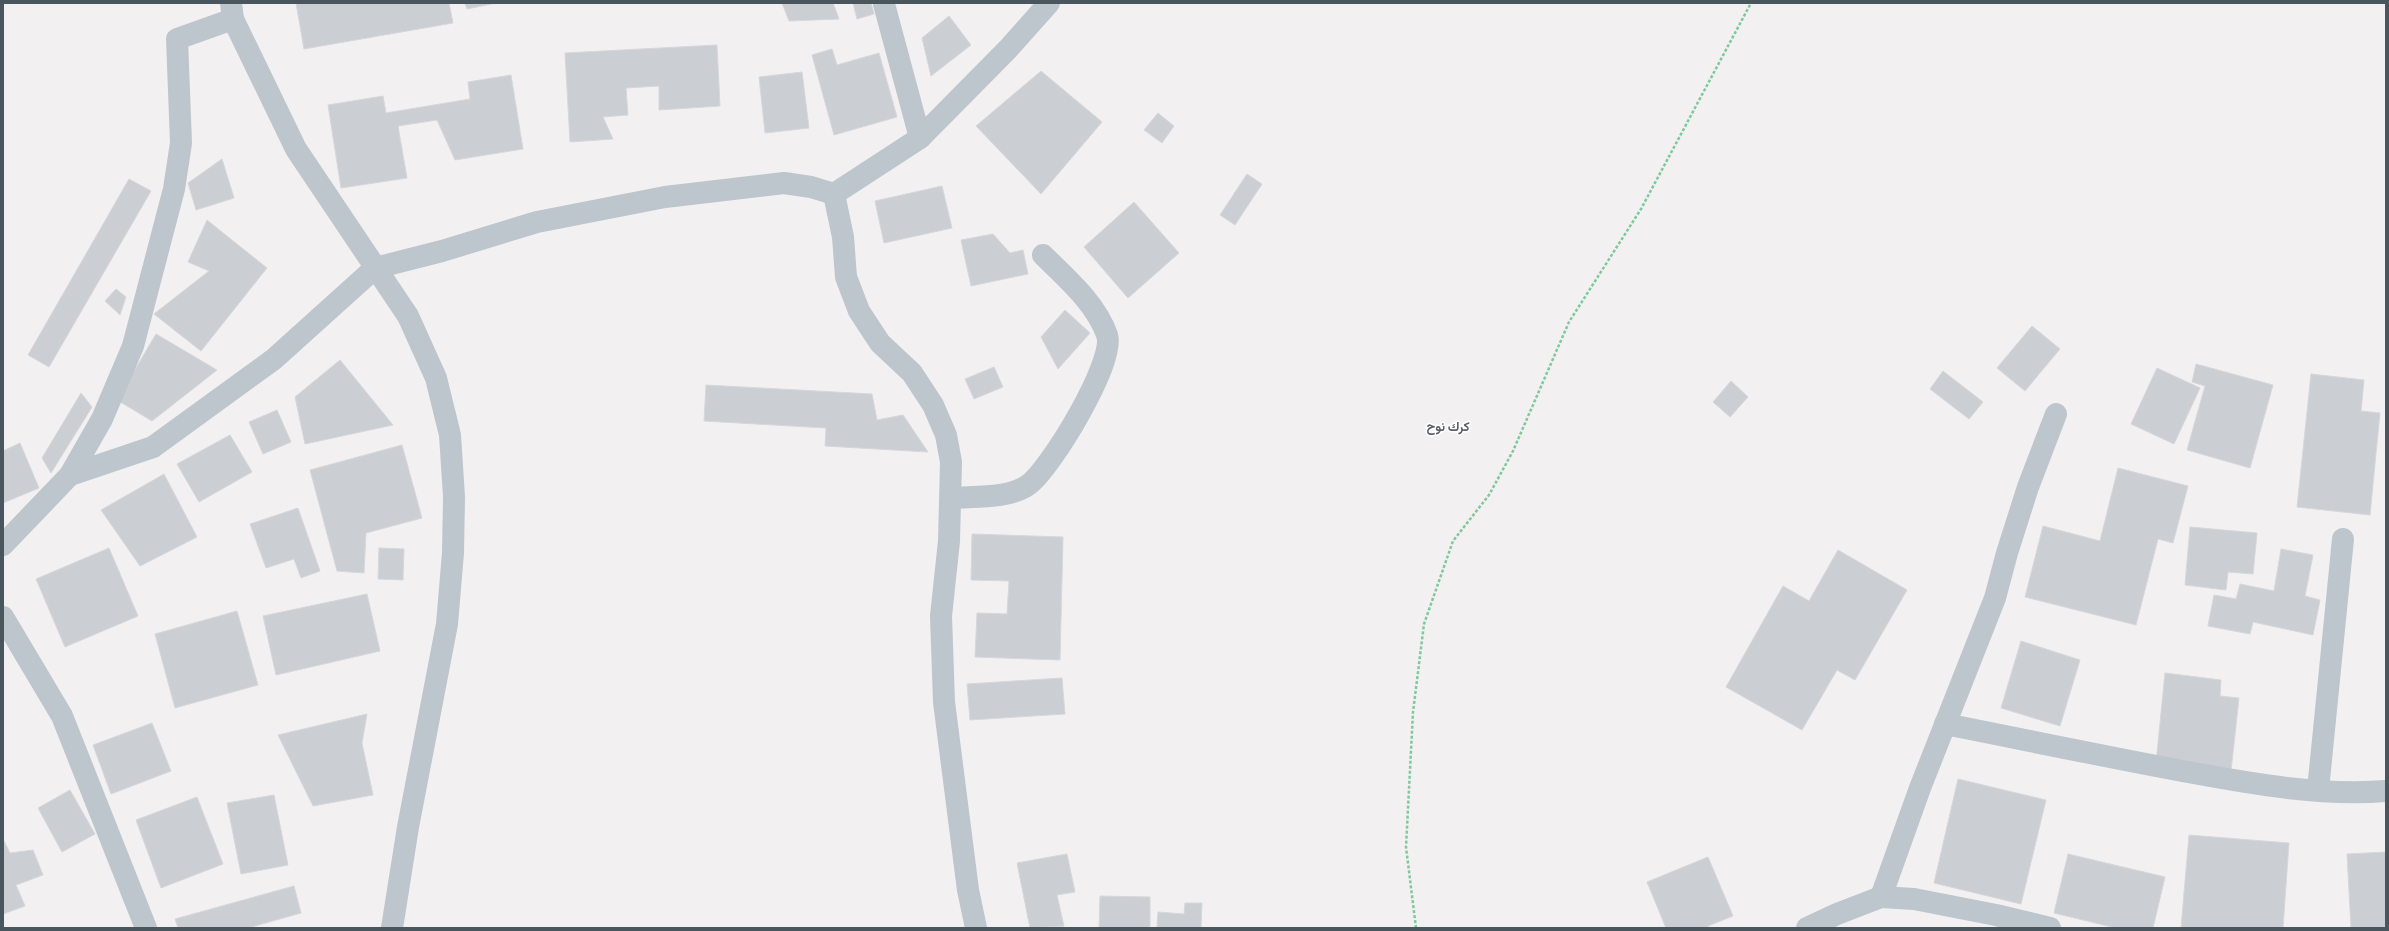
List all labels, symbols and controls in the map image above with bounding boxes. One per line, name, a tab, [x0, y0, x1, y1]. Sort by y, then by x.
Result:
district label: كرك نوح	[1426, 418, 1470, 435]

